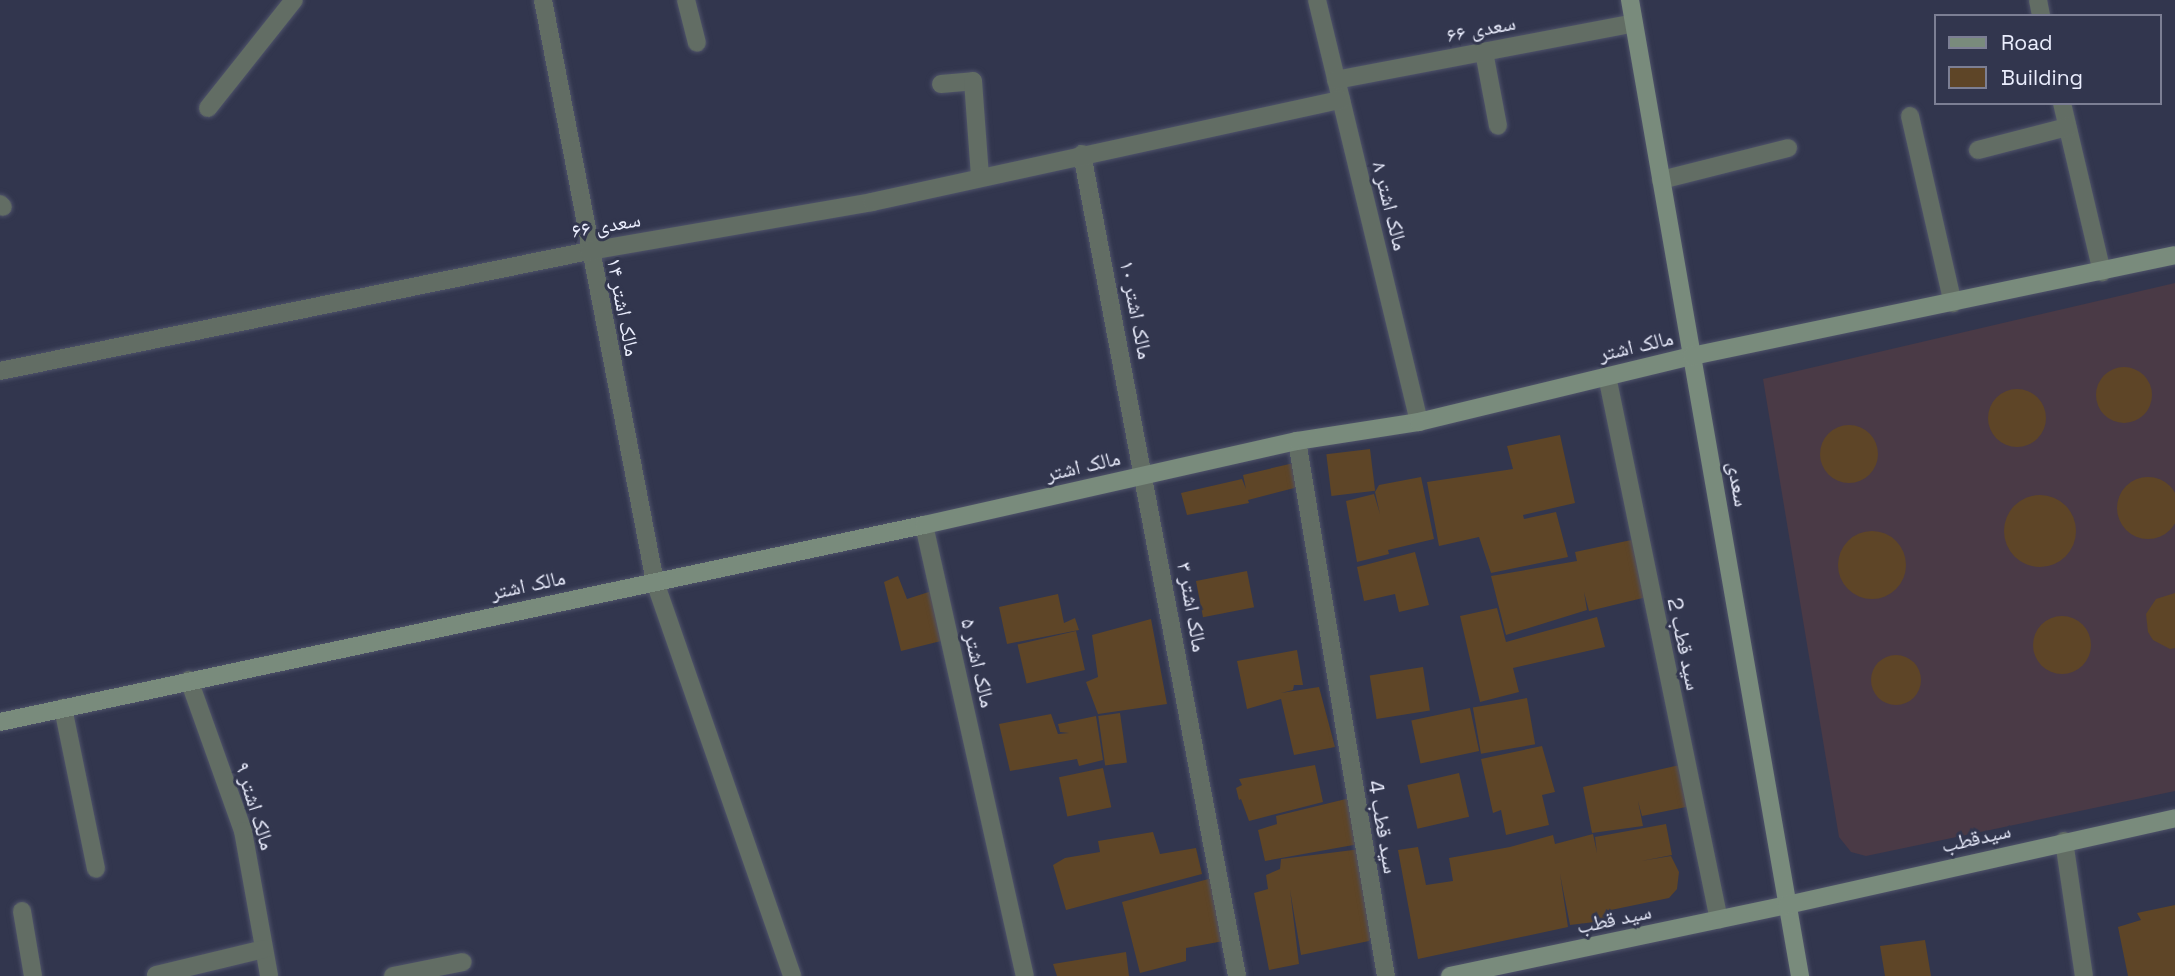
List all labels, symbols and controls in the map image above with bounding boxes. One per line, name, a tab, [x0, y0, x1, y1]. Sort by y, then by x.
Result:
street label: سعدی ۶۶	[1444, 10, 1518, 48]
legend	[1934, 14, 2161, 105]
text: Road	[2001, 29, 2053, 56]
text: Building	[2001, 64, 2083, 91]
street label: مالک اشتر ۸	[1367, 159, 1413, 253]
street label: سعدی ۶۶	[569, 207, 643, 243]
street label: مالک اشتر ۱۴	[601, 255, 645, 359]
street label: مالک اشتر ۱۰	[1114, 258, 1158, 362]
street label: مالک اشتر	[1596, 325, 1676, 367]
street label: مالک اشتر	[1043, 445, 1123, 487]
street label: سعدی	[1722, 459, 1754, 509]
street label: مالک اشتر ۳	[1172, 560, 1212, 654]
street label: مالک اشتر	[488, 565, 568, 605]
street label: سید قطب 2	[1662, 595, 1706, 693]
street label: مالک اشتر ۵	[956, 616, 1000, 710]
street label: مالک اشتر ۹	[230, 759, 280, 853]
street label: سید قطب 4	[1362, 778, 1404, 876]
street label: سیدقطب	[1939, 818, 2013, 858]
street label: سید قطب	[1574, 899, 1654, 939]

